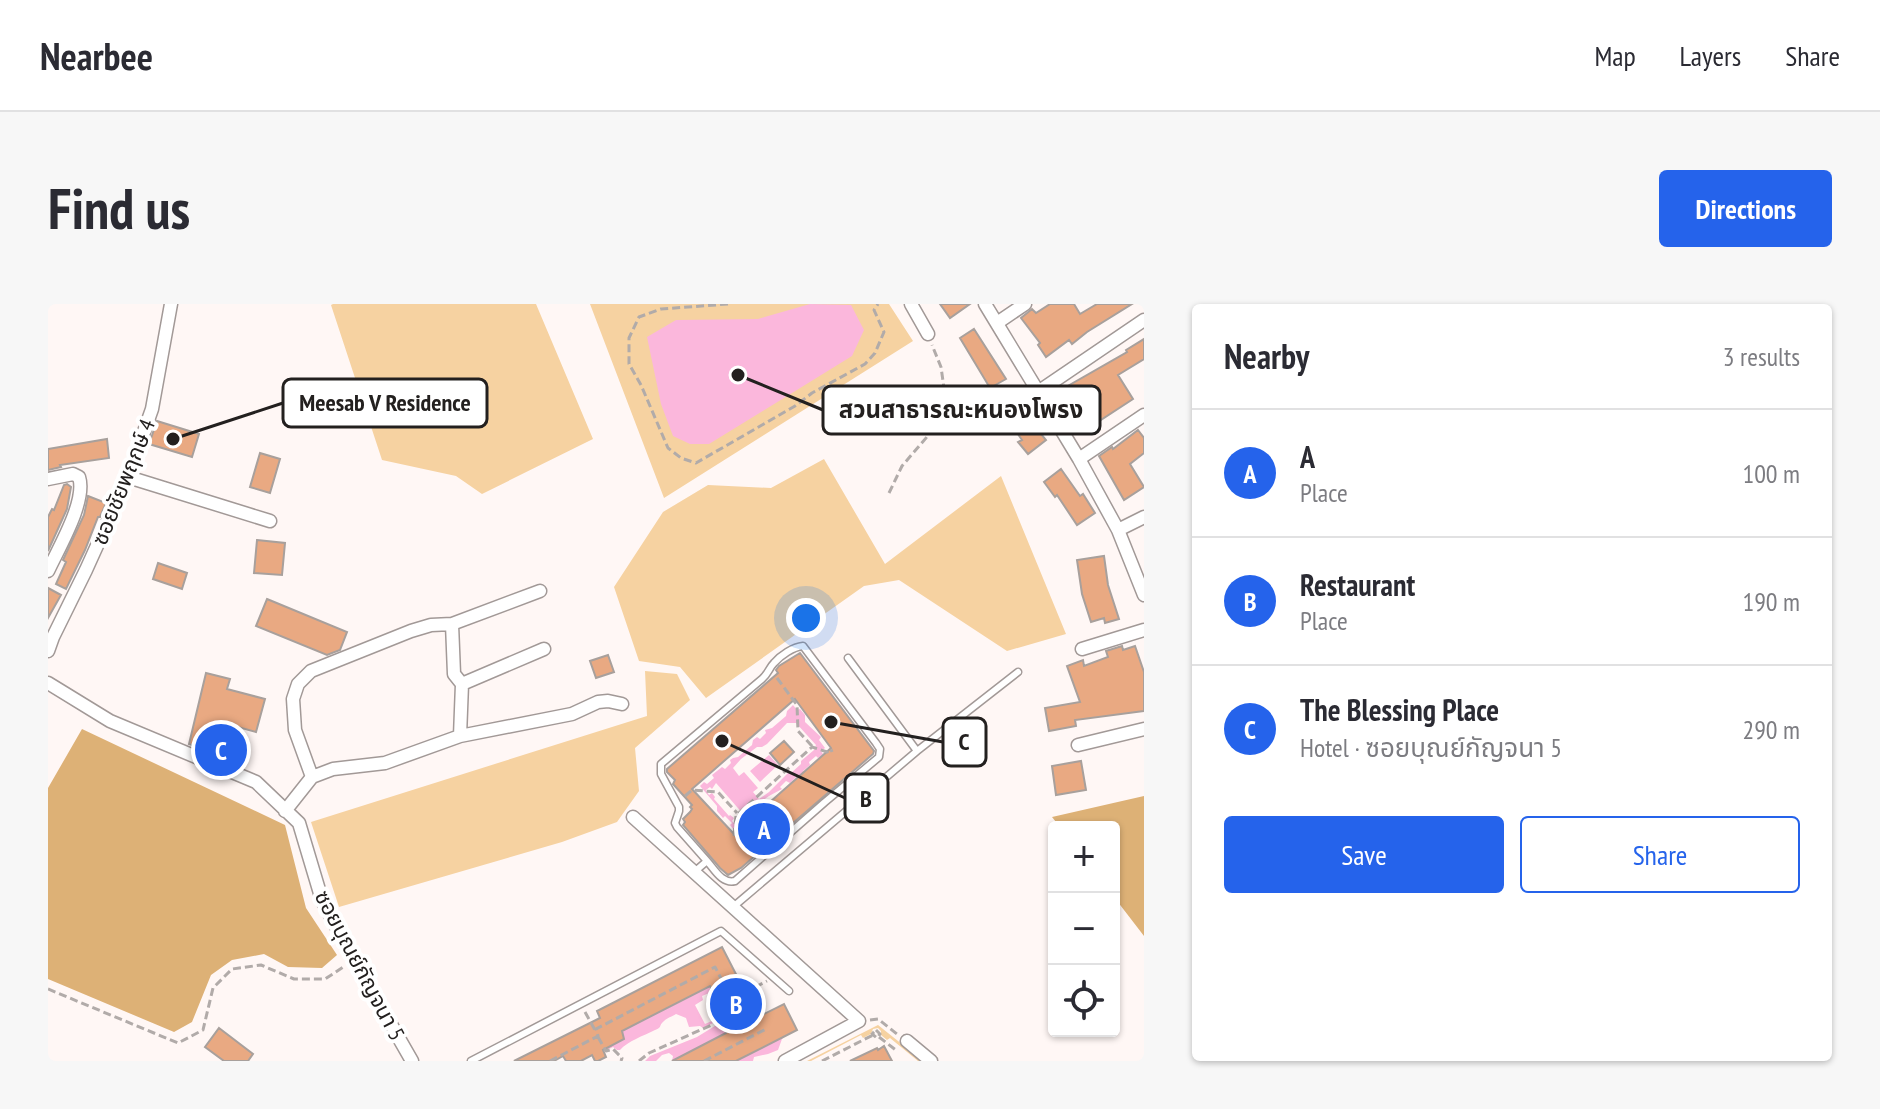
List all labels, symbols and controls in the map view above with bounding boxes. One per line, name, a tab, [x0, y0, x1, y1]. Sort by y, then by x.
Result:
text: Nearbee	[40, 31, 153, 80]
text: Map	[1594, 37, 1636, 74]
text: Layers	[1680, 37, 1741, 74]
text: Share	[1785, 37, 1840, 74]
button: Directions	[1659, 170, 1832, 247]
text: Find us	[48, 172, 190, 244]
text: Nearby	[1224, 334, 1309, 378]
text: 3 results	[1723, 340, 1800, 373]
callout: Meesab V Residence	[283, 379, 487, 427]
callout: สวนสาธารณะหนองโพรง	[823, 386, 1100, 434]
text: Meesab V Residence	[299, 387, 471, 418]
text: สวนสาธารณะหนองโพรง	[839, 394, 1083, 425]
street label: ซอยชัยพฤกษ์ 4	[85, 415, 161, 549]
text: A	[1300, 437, 1315, 476]
text: A	[1243, 457, 1257, 490]
text: 100 m	[1742, 457, 1800, 490]
text: Place	[1300, 476, 1348, 509]
text: Restaurant	[1300, 565, 1415, 604]
text: B	[1244, 585, 1256, 618]
text: 190 m	[1742, 585, 1800, 618]
your location	[786, 598, 826, 638]
text: Place	[1300, 604, 1348, 637]
text: The Blessing Place	[1300, 690, 1499, 729]
text: C	[1244, 713, 1256, 746]
text: 290 m	[1742, 713, 1800, 746]
callout: C	[943, 718, 986, 766]
pin: C	[195, 720, 247, 780]
text: C	[959, 726, 970, 757]
text: Hotel · ซอยบุณย์กัญจนา 5	[1300, 731, 1562, 764]
callout: B	[845, 774, 888, 822]
text: B	[860, 783, 872, 814]
pin: A	[738, 799, 790, 859]
button: Save	[1224, 816, 1504, 893]
button: Share	[1520, 816, 1800, 893]
map controls	[1048, 821, 1120, 1037]
button: +	[1048, 821, 1120, 893]
street label: ซอยบุณย์กัญจนา 5	[309, 885, 411, 1045]
button: −	[1048, 893, 1120, 965]
button: locate	[1048, 965, 1120, 1037]
pin: B	[710, 974, 762, 1034]

